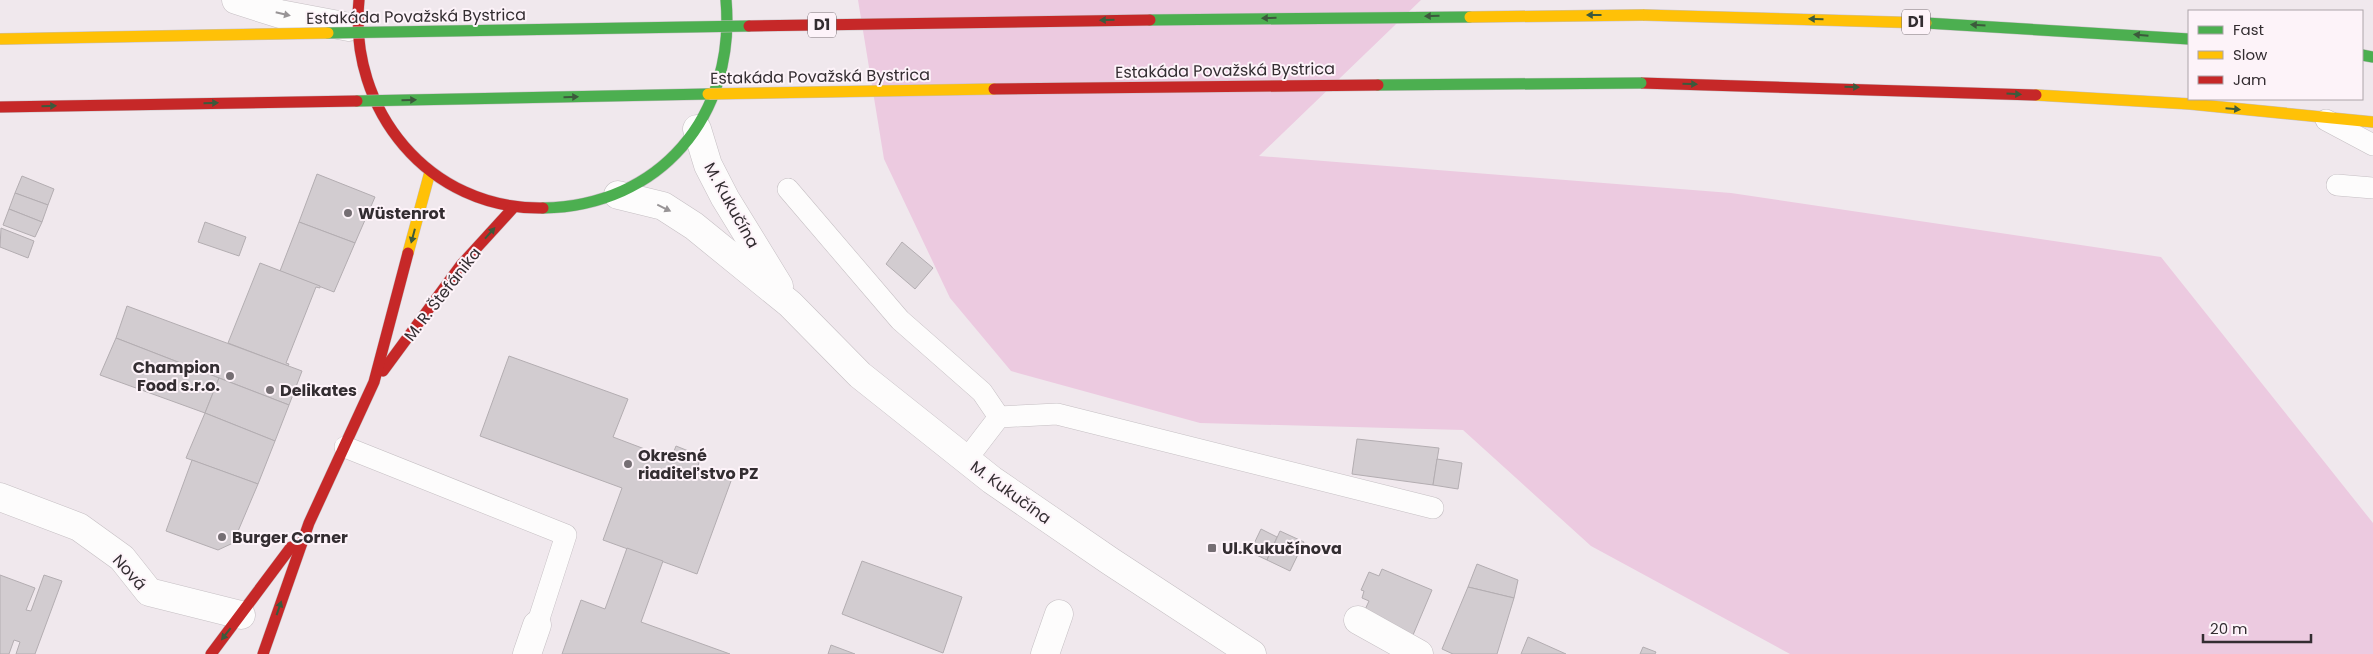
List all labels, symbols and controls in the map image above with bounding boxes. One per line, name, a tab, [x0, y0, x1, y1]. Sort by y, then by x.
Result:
street label: Estakáda Považská Bystrica	[306, 3, 526, 30]
one-way arrow	[275, 10, 291, 18]
road number: D1	[1902, 10, 1930, 34]
legend	[2188, 10, 2363, 100]
one-way arrow	[1586, 11, 1602, 19]
road number: D1	[808, 12, 836, 38]
one-way arrow	[1424, 12, 1440, 20]
one-way arrow	[1261, 14, 1277, 22]
one-way arrow	[1808, 15, 1824, 23]
one-way arrow	[1099, 16, 1115, 24]
text: Fast	[2233, 19, 2264, 40]
one-way arrow	[1970, 21, 1986, 29]
one-way arrow	[2132, 31, 2148, 39]
text: Slow	[2233, 44, 2268, 65]
street label: Estakáda Považská Bystrica	[1115, 57, 1335, 84]
street label: Estakáda Považská Bystrica	[710, 63, 930, 90]
text: Jam	[2233, 69, 2267, 90]
one-way arrow	[1682, 80, 1698, 88]
one-way arrow	[1844, 83, 1860, 91]
one-way arrow	[2007, 91, 2023, 99]
one-way arrow	[563, 93, 579, 101]
one-way arrow	[401, 96, 417, 104]
one-way arrow	[203, 99, 219, 107]
one-way arrow	[41, 102, 57, 110]
one-way arrow	[2225, 105, 2241, 113]
street label: M. Kukučína	[699, 158, 765, 252]
place label: Wüstenrot	[358, 202, 445, 225]
one-way arrow	[657, 204, 672, 213]
marker: Wüstenrot	[342, 207, 354, 219]
one-way arrow	[484, 228, 496, 240]
one-way arrow	[408, 229, 416, 244]
street label: M. R. Štefánika	[398, 243, 486, 346]
place label: Champion Food s.r.o.	[133, 356, 220, 397]
marker: Champion Food s.r.o.	[224, 370, 236, 382]
place label: Delikates	[280, 379, 357, 402]
marker: Delikates	[264, 384, 276, 396]
place label: Okresné riaditeľstvo PZ	[638, 444, 759, 485]
street label: M. Kukučína	[966, 455, 1056, 529]
marker: Okresné riaditeľstvo PZ	[622, 458, 634, 470]
place label: Burger Corner	[232, 526, 348, 549]
marker: Burger Corner	[216, 531, 228, 543]
place label: Ul.Kukučínova	[1222, 537, 1342, 560]
marker: Ul.Kukučínova	[1206, 542, 1218, 554]
street label: Nová	[107, 549, 152, 595]
one-way arrow	[275, 600, 283, 615]
scale bar	[2203, 612, 2310, 644]
text: 20 m	[2210, 618, 2248, 639]
one-way arrow	[221, 628, 231, 641]

